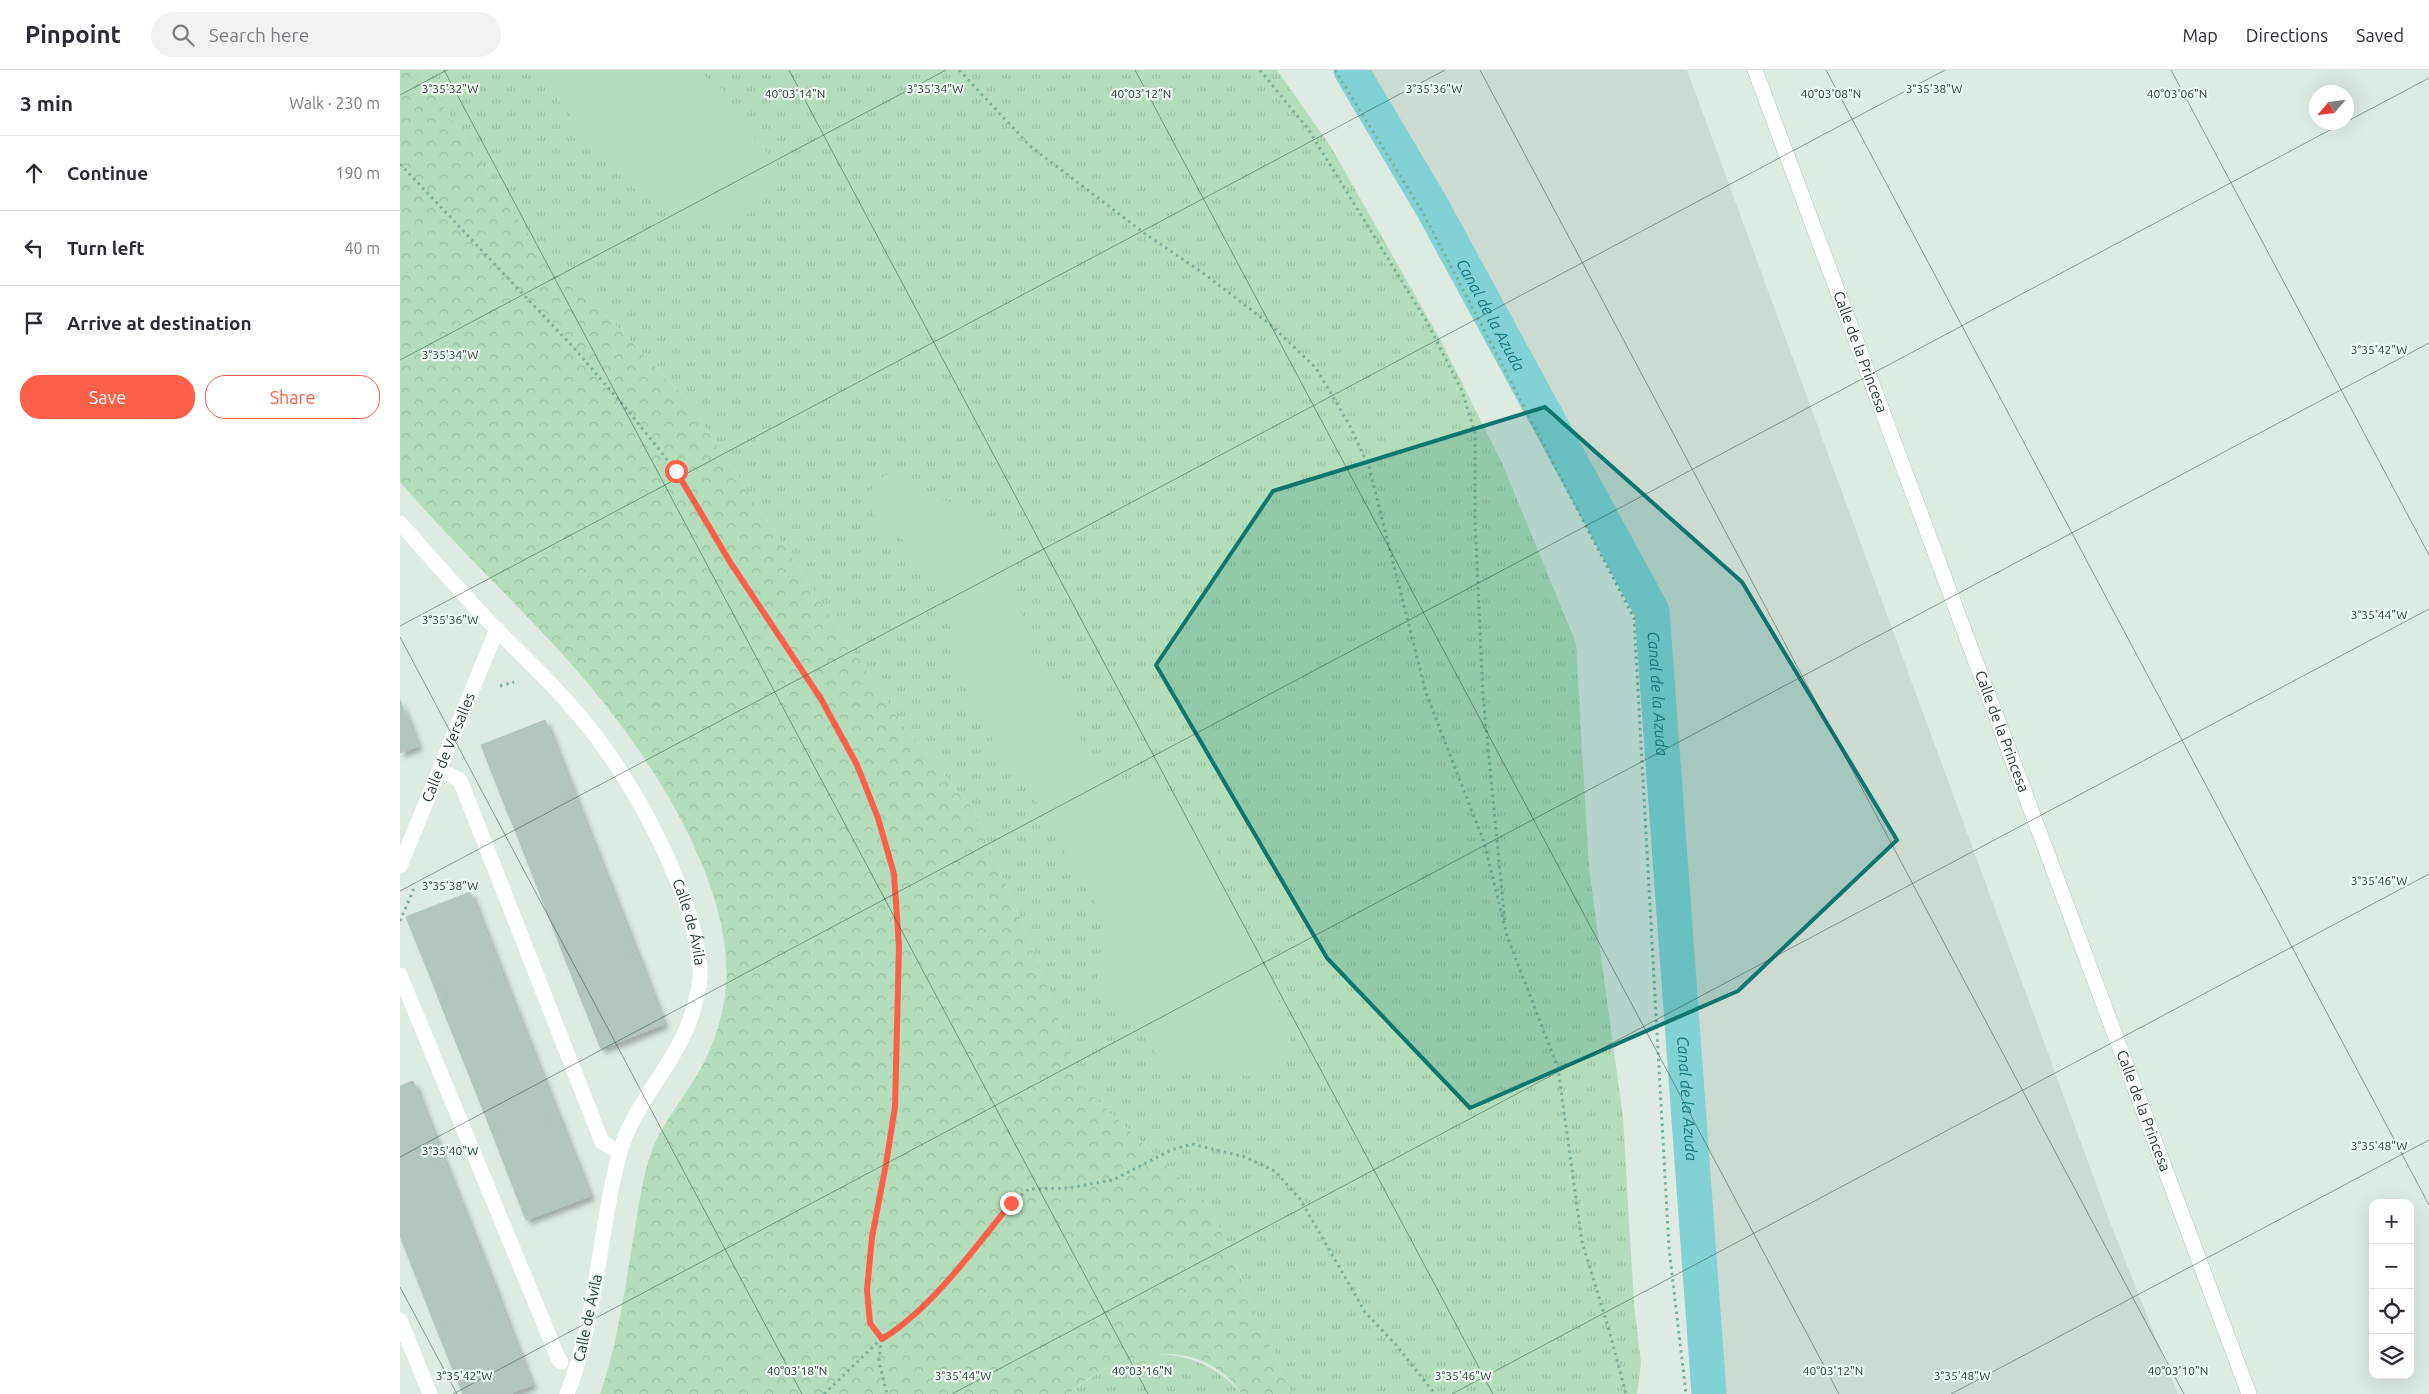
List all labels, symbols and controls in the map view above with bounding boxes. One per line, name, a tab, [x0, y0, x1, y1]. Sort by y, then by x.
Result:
search box	[151, 12, 501, 57]
text: Pinpoint	[25, 21, 121, 48]
icon: search	[169, 21, 197, 49]
text: Search here	[209, 24, 309, 46]
text: Map	[2182, 25, 2218, 45]
text: Directions	[2246, 25, 2328, 45]
text: Saved	[2356, 25, 2404, 45]
text: 3°35'32"W	[422, 82, 478, 95]
text: 3°35'34"W	[907, 82, 963, 95]
text: 3°35'36"W	[1406, 82, 1462, 95]
text: 3°35'38"W	[1906, 82, 1962, 95]
north arrow	[2309, 85, 2354, 130]
text: 40°03'14"N	[765, 87, 825, 100]
text: 40°03'12"N	[1111, 87, 1171, 100]
text: 40°03'08"N	[1801, 87, 1861, 100]
text: 40°03'06"N	[2147, 87, 2207, 100]
text: 3 min	[20, 91, 73, 115]
text: Walk · 230 m	[289, 94, 380, 112]
icon: ahead	[20, 159, 48, 187]
text: Continue	[67, 162, 148, 184]
text: 190 m	[335, 164, 380, 182]
icon: left	[20, 234, 48, 262]
text: Turn left	[67, 237, 145, 259]
text: 40 m	[344, 239, 380, 257]
water label: Canal de la Azuda	[1453, 256, 1529, 374]
street label: Calle de la Princesa	[1830, 289, 1891, 415]
icon: arrive	[20, 309, 48, 337]
text: Arrive at destination	[67, 312, 252, 334]
text: 3°35'42"W	[2351, 343, 2407, 356]
text: 3°35'34"W	[422, 348, 478, 361]
button: Save	[20, 375, 195, 419]
button: Share	[205, 375, 380, 419]
route start	[665, 460, 688, 483]
text: 3°35'44"W	[2351, 608, 2407, 621]
text: 3°35'36"W	[422, 613, 478, 626]
water label: Canal de la Azuda	[1644, 631, 1672, 757]
street label: Calle de la Princesa	[1972, 668, 2033, 794]
street label: Calle de Versalles	[418, 690, 478, 805]
text: 3°35'46"W	[2351, 874, 2407, 887]
street label: Calle de Ávila	[669, 876, 709, 966]
text: 3°35'38"W	[422, 879, 478, 892]
water label: Canal de la Azuda	[1674, 1035, 1701, 1162]
street label: Calle de la Princesa	[2113, 1048, 2174, 1174]
text: 3°35'48"W	[2351, 1139, 2407, 1152]
text: 3°35'40"W	[422, 1144, 478, 1157]
route end	[1000, 1192, 1023, 1215]
map controls	[2369, 1199, 2414, 1379]
button: +	[2369, 1199, 2414, 1244]
button: −	[2369, 1244, 2414, 1289]
street label: Calle de Ávila	[570, 1273, 605, 1363]
button: locate	[2369, 1289, 2414, 1334]
button: layers	[2369, 1334, 2414, 1379]
text: 40°03'18"N	[767, 1364, 827, 1377]
text: 40°03'16"N	[1112, 1364, 1172, 1377]
text: 40°03'12"N	[1803, 1364, 1863, 1377]
text: 40°03'10"N	[2148, 1364, 2208, 1377]
text: 3°35'42"W	[436, 1369, 492, 1382]
text: 3°35'44"W	[935, 1369, 991, 1382]
text: 3°35'46"W	[1435, 1369, 1491, 1382]
text: 3°35'48"W	[1934, 1369, 1990, 1382]

